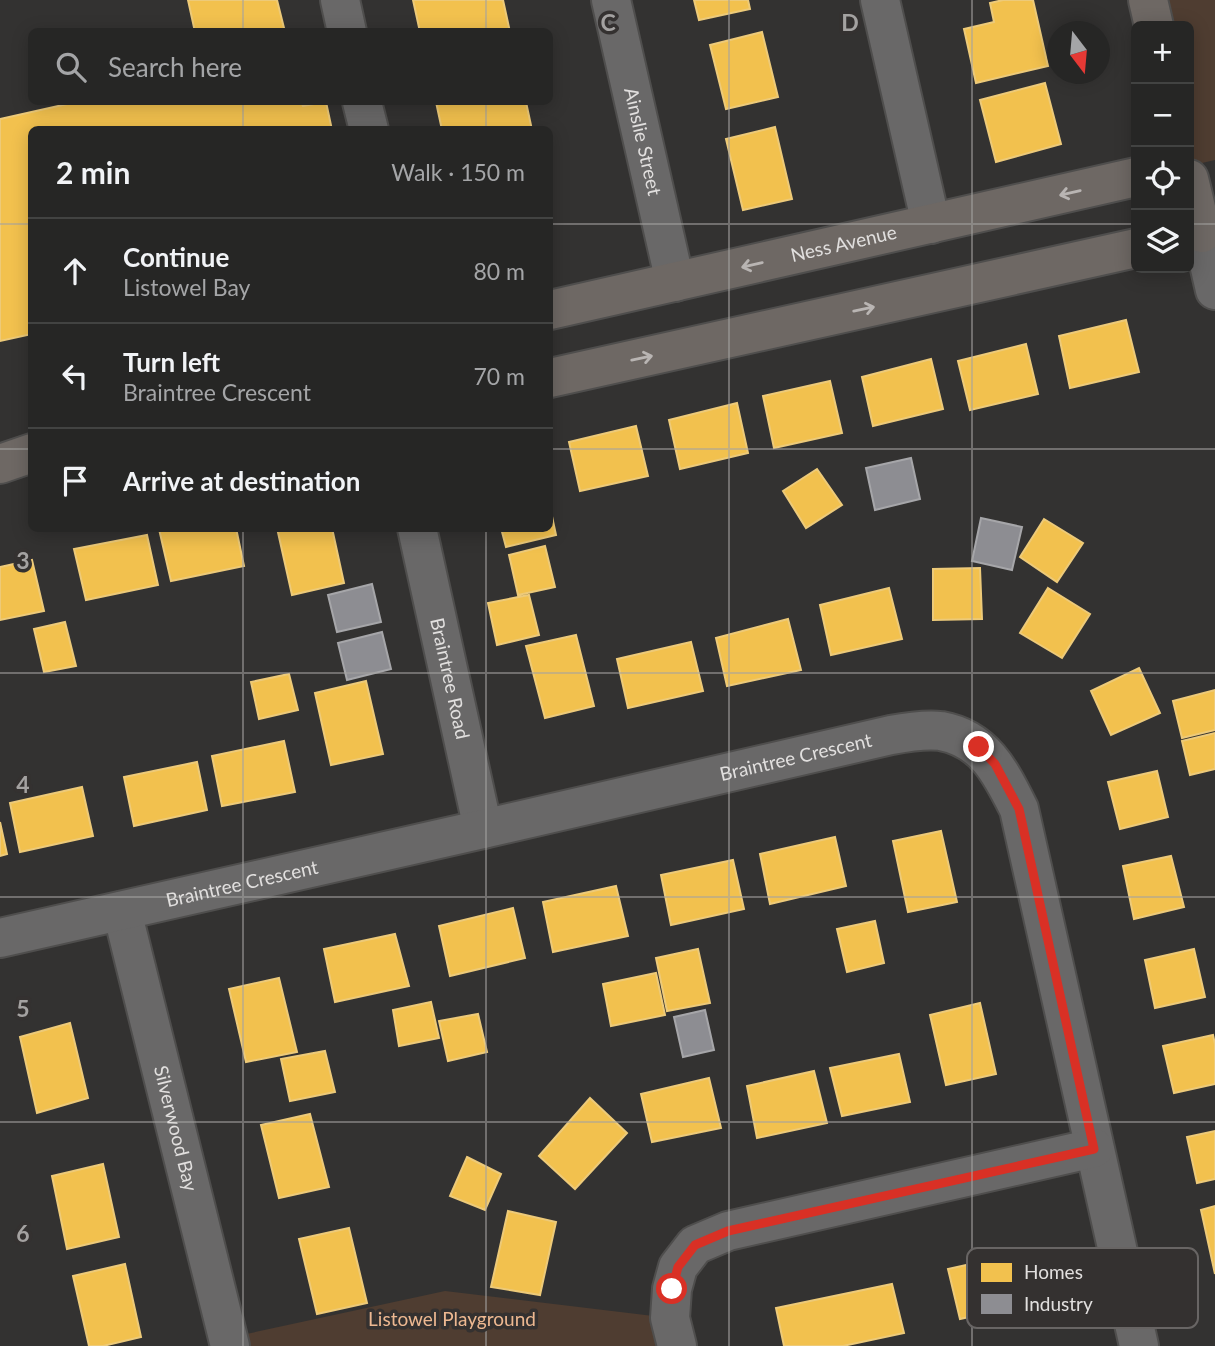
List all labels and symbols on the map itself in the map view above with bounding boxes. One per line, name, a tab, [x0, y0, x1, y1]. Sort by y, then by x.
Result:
text: C	[600, 8, 616, 36]
text: D	[841, 8, 859, 36]
north arrow	[1047, 21, 1110, 84]
street label: Ainslie Street	[620, 85, 667, 198]
one-way arrow	[1059, 186, 1082, 200]
street label: Ness Avenue	[788, 220, 899, 266]
one-way arrow	[741, 258, 764, 272]
one-way arrow	[852, 302, 875, 315]
one-way arrow	[630, 351, 653, 364]
text: 3	[16, 546, 30, 574]
street label: Braintree Road	[426, 615, 475, 741]
street label: Braintree Crescent	[717, 728, 874, 785]
route end	[963, 731, 994, 762]
text: 4	[16, 770, 30, 798]
street label: Braintree Crescent	[164, 855, 320, 911]
text: 5	[16, 994, 30, 1022]
street label: Silverwood Bay	[150, 1063, 203, 1194]
text: 6	[16, 1219, 30, 1247]
legend	[967, 1248, 1198, 1328]
text: Homes	[1024, 1260, 1083, 1283]
route start	[656, 1273, 687, 1304]
text: Industry	[1024, 1292, 1093, 1315]
park label: Listowel Playground	[368, 1307, 536, 1330]

